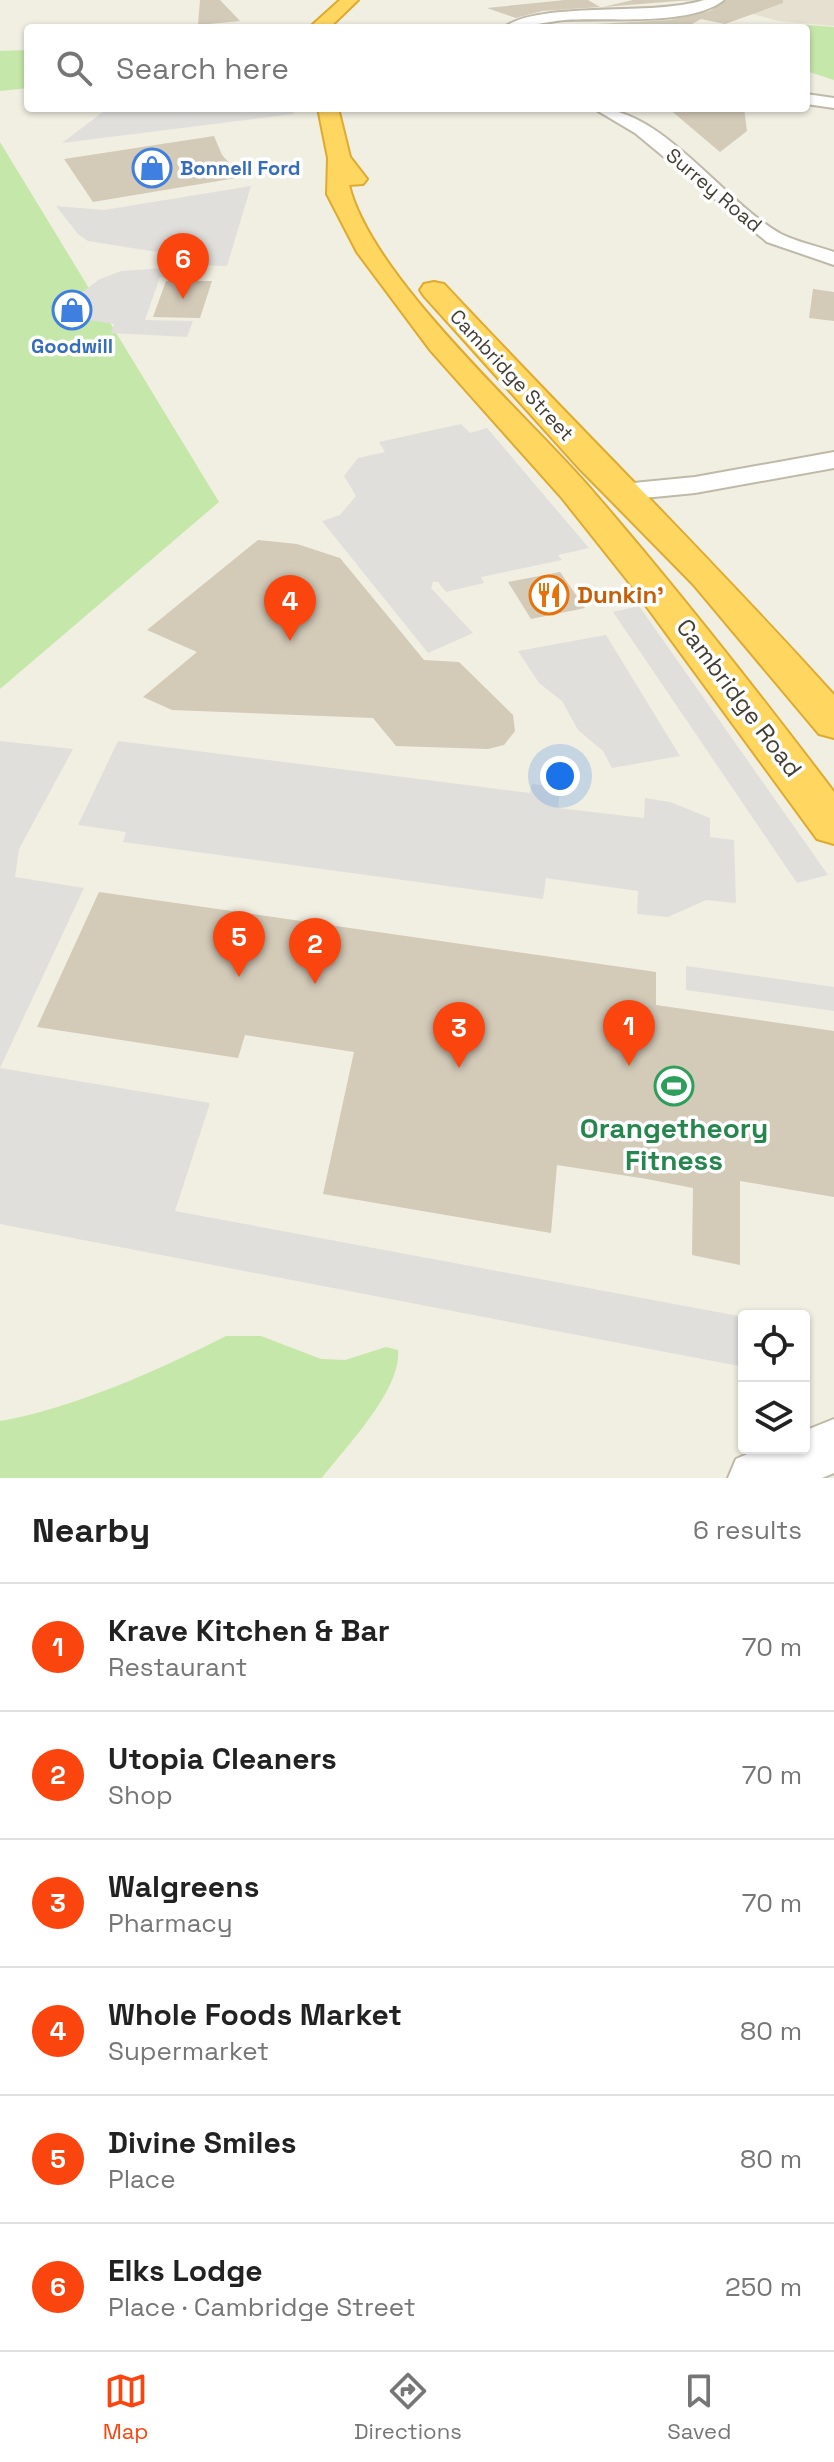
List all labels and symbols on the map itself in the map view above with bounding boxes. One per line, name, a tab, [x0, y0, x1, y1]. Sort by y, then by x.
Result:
street label: Surrey Road	[661, 142, 767, 238]
shop icon: Bonnell Ford	[131, 147, 173, 189]
place label: Bonnell Ford	[180, 155, 301, 181]
pin: 6	[157, 233, 209, 299]
shop icon: Goodwill	[51, 289, 93, 331]
street label: Cambridge Street	[444, 304, 580, 446]
place label: Goodwill	[31, 333, 113, 359]
restaurant icon: Dunkin'	[528, 574, 570, 616]
pin: 4	[264, 575, 316, 641]
place label: Dunkin'	[577, 579, 664, 610]
street label: Cambridge Road	[670, 612, 809, 783]
your location	[540, 756, 580, 796]
pin: 5	[213, 911, 265, 977]
pin: 2	[289, 918, 341, 984]
pin: 1	[603, 1000, 655, 1066]
pin: 3	[433, 1002, 485, 1068]
sports icon: Orangetheory Fitness	[653, 1065, 695, 1107]
place label: Orangetheory Fitness	[580, 1110, 768, 1178]

